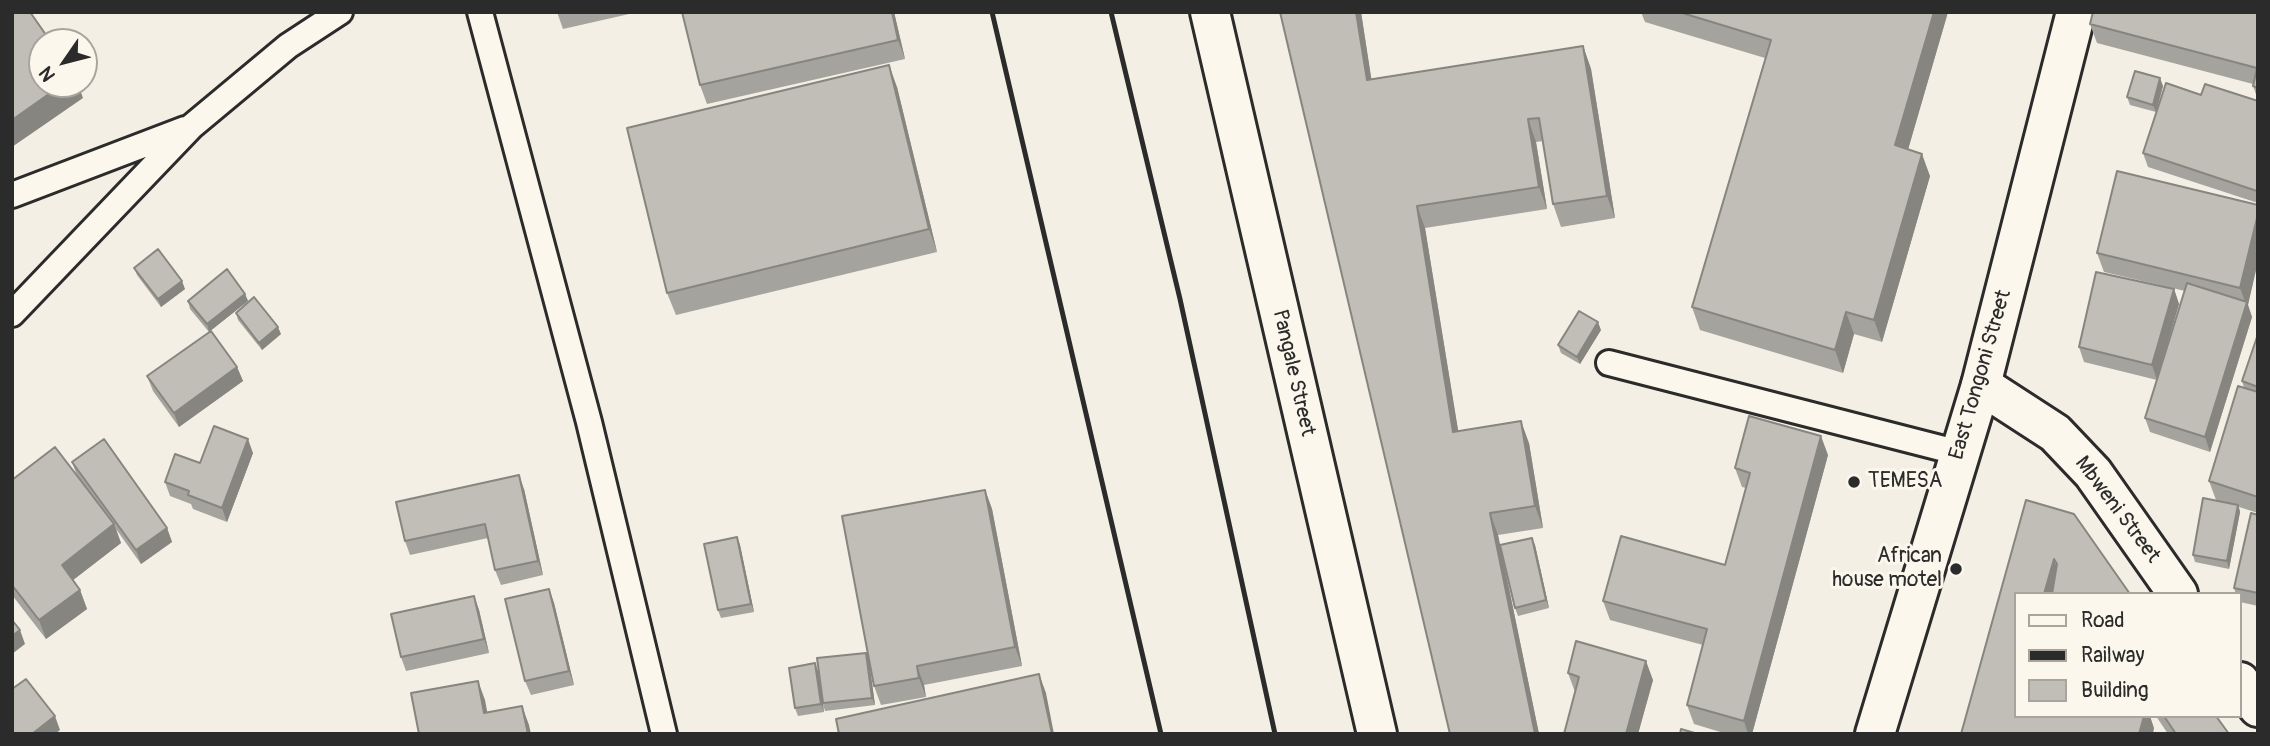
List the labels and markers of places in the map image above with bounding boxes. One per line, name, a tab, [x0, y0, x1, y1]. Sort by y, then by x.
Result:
place label: TEMESA	[1868, 469, 1942, 495]
marker: TEMESA	[1846, 474, 1862, 490]
place label: African house motel	[1832, 544, 1942, 594]
marker: African house motel	[1948, 561, 1964, 577]

